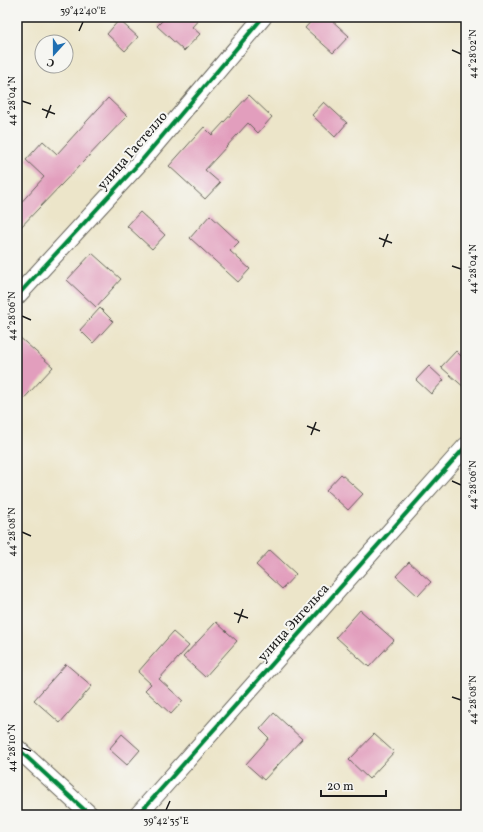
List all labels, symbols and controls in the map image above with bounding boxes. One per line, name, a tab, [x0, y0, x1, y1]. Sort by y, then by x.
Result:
text: 39°42'40"E	[60, 4, 106, 18]
text: 44°28'02"N	[466, 29, 480, 79]
north arrow	[34, 34, 74, 74]
text: С	[45, 54, 57, 70]
text: 44°28'04"N	[5, 76, 19, 126]
street label: улица Гастелло	[94, 108, 172, 194]
text: 44°28'04"N	[466, 244, 480, 294]
text: 44°28'06"N	[5, 291, 19, 341]
text: 44°28'06"N	[466, 460, 480, 510]
text: 44°28'08"N	[5, 507, 19, 557]
street label: улица Энгельса	[254, 580, 334, 666]
text: 44°28'08"N	[466, 675, 480, 725]
text: 44°28'10"N	[5, 723, 19, 772]
scale bar	[321, 772, 386, 798]
text: 20 m	[327, 779, 354, 795]
text: 39°42'35"E	[143, 814, 189, 828]

